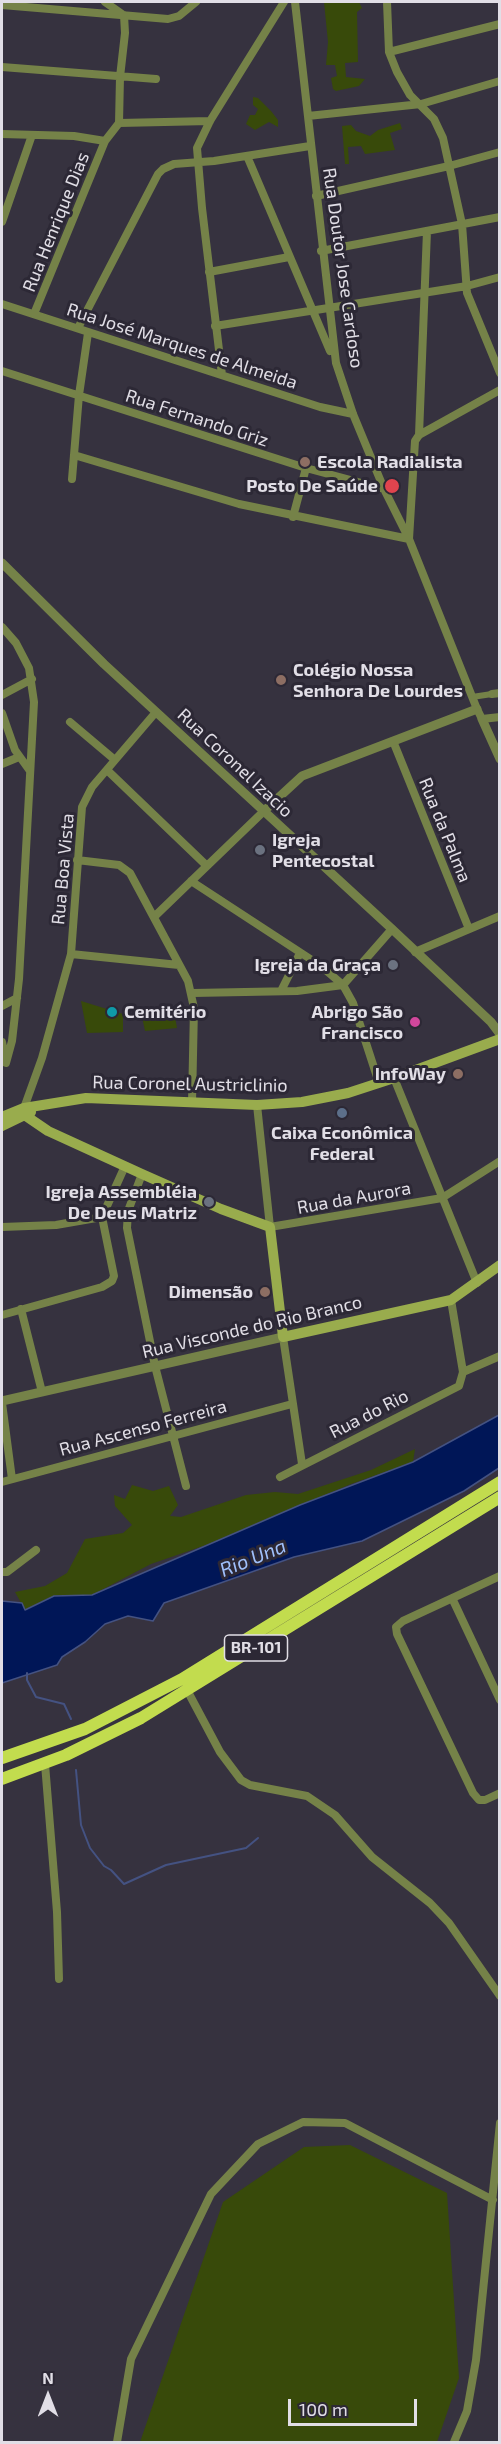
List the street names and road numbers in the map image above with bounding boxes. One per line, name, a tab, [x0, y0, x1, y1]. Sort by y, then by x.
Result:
street label: Rua Henrique Dias	[18, 149, 94, 295]
street label: Rua Doutor Jose Cardoso	[318, 166, 368, 370]
street label: Rua José Marques de Almeida	[64, 298, 300, 394]
street label: Rua Fernando Griz	[123, 385, 271, 451]
street label: Rua Coronel Izacio	[173, 704, 297, 822]
street label: Rua da Palma	[414, 775, 476, 885]
street label: Rua Boa Vista	[47, 812, 79, 926]
street label: Rua Coronel Austriclinio	[92, 1071, 288, 1097]
street label: Rua da Aurora	[295, 1177, 413, 1219]
street label: Rua Visconde do Rio Branco	[140, 1291, 364, 1363]
street label: Rua do Rio	[326, 1385, 412, 1443]
street label: Rua Ascenso Ferreira	[57, 1395, 229, 1461]
road number: BR-101	[224, 1635, 288, 1661]

